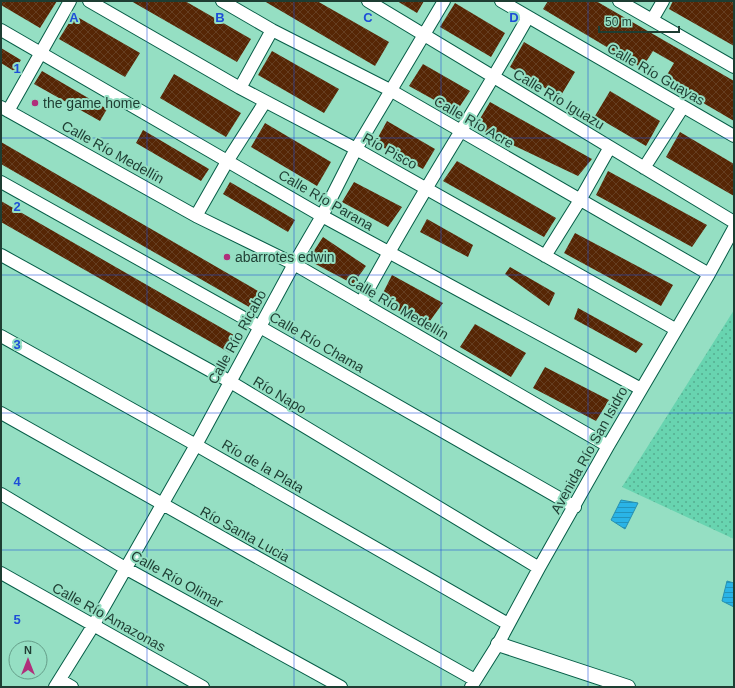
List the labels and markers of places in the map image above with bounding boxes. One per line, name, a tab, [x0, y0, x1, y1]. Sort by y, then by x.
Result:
place label: the game home	[43, 95, 140, 111]
marker: the game home	[30, 98, 40, 108]
place label: abarrotes edwin	[235, 249, 335, 265]
marker: abarrotes edwin	[222, 252, 232, 262]

